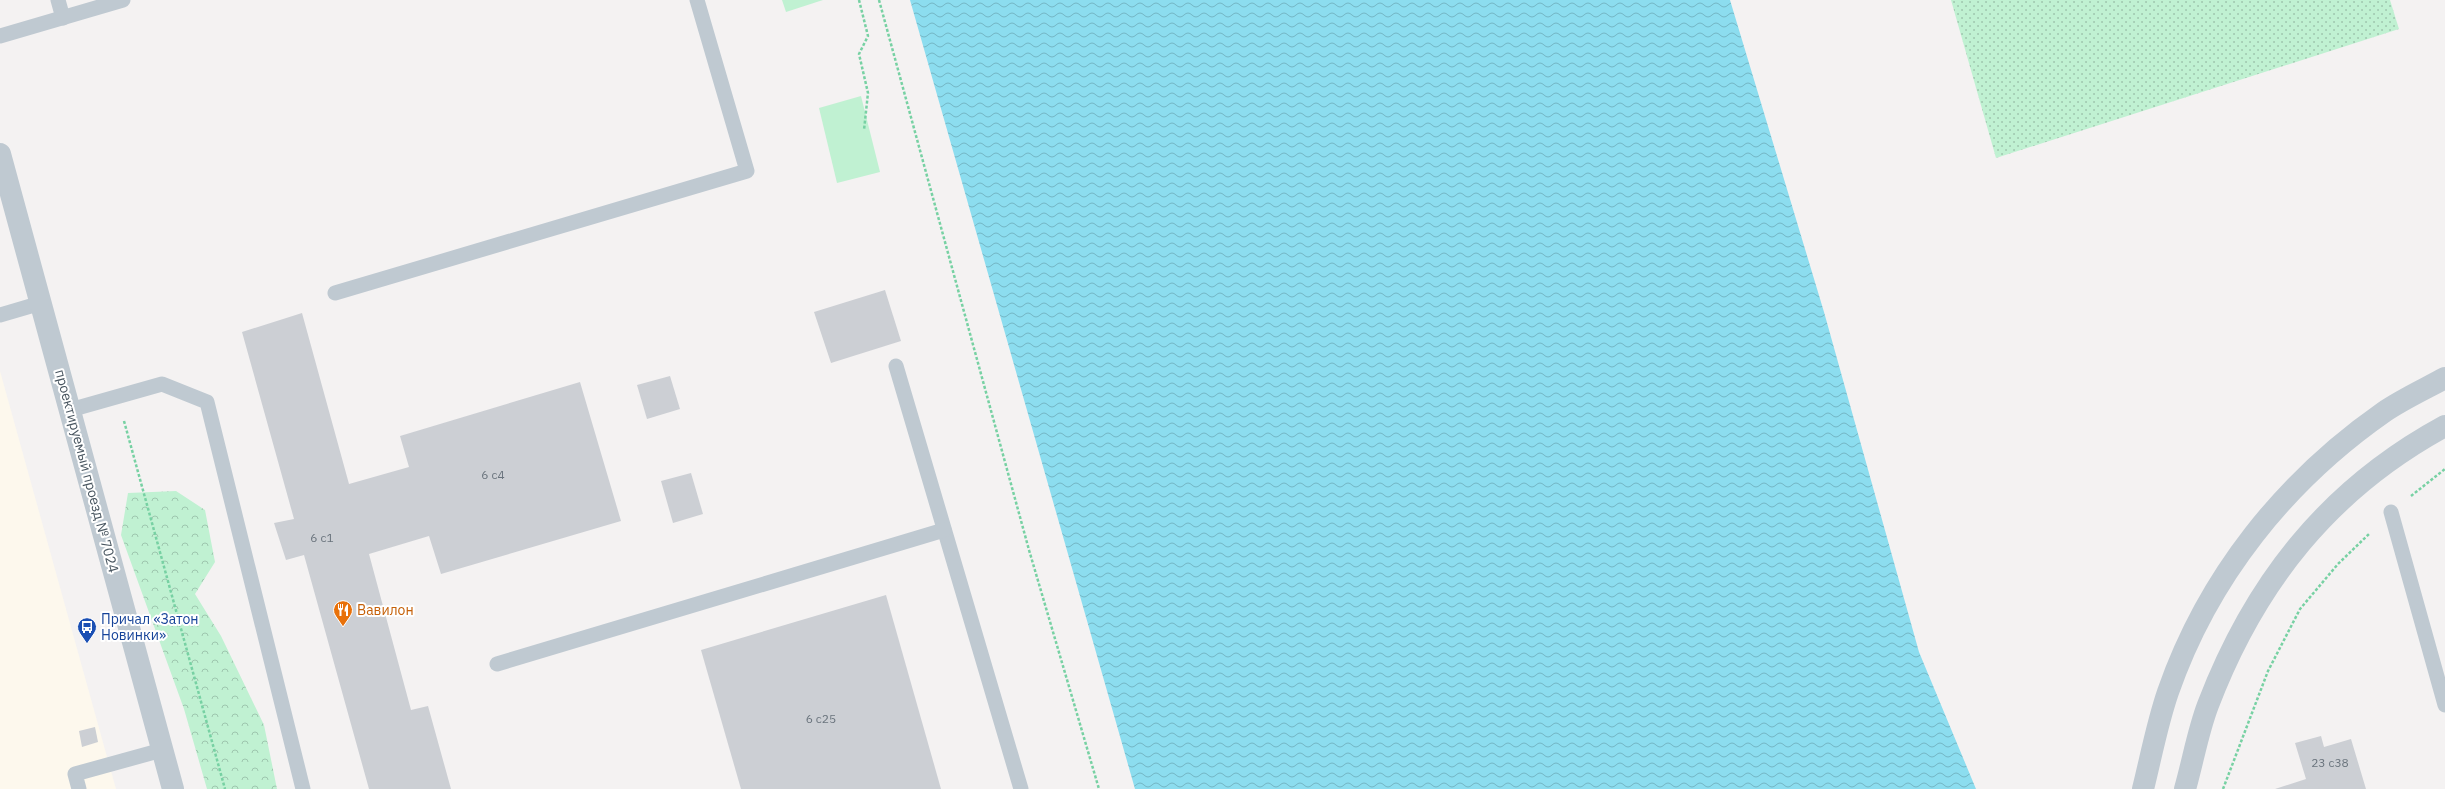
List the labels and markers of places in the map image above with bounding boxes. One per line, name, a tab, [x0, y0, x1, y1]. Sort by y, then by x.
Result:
restaurant icon: Вавилон	[332, 599, 354, 627]
place label: Вавилон	[357, 601, 414, 619]
place label: Причал «Затон Новинки»	[101, 610, 199, 644]
bus stop icon: Причал «Затон Новинки»	[76, 616, 98, 644]

